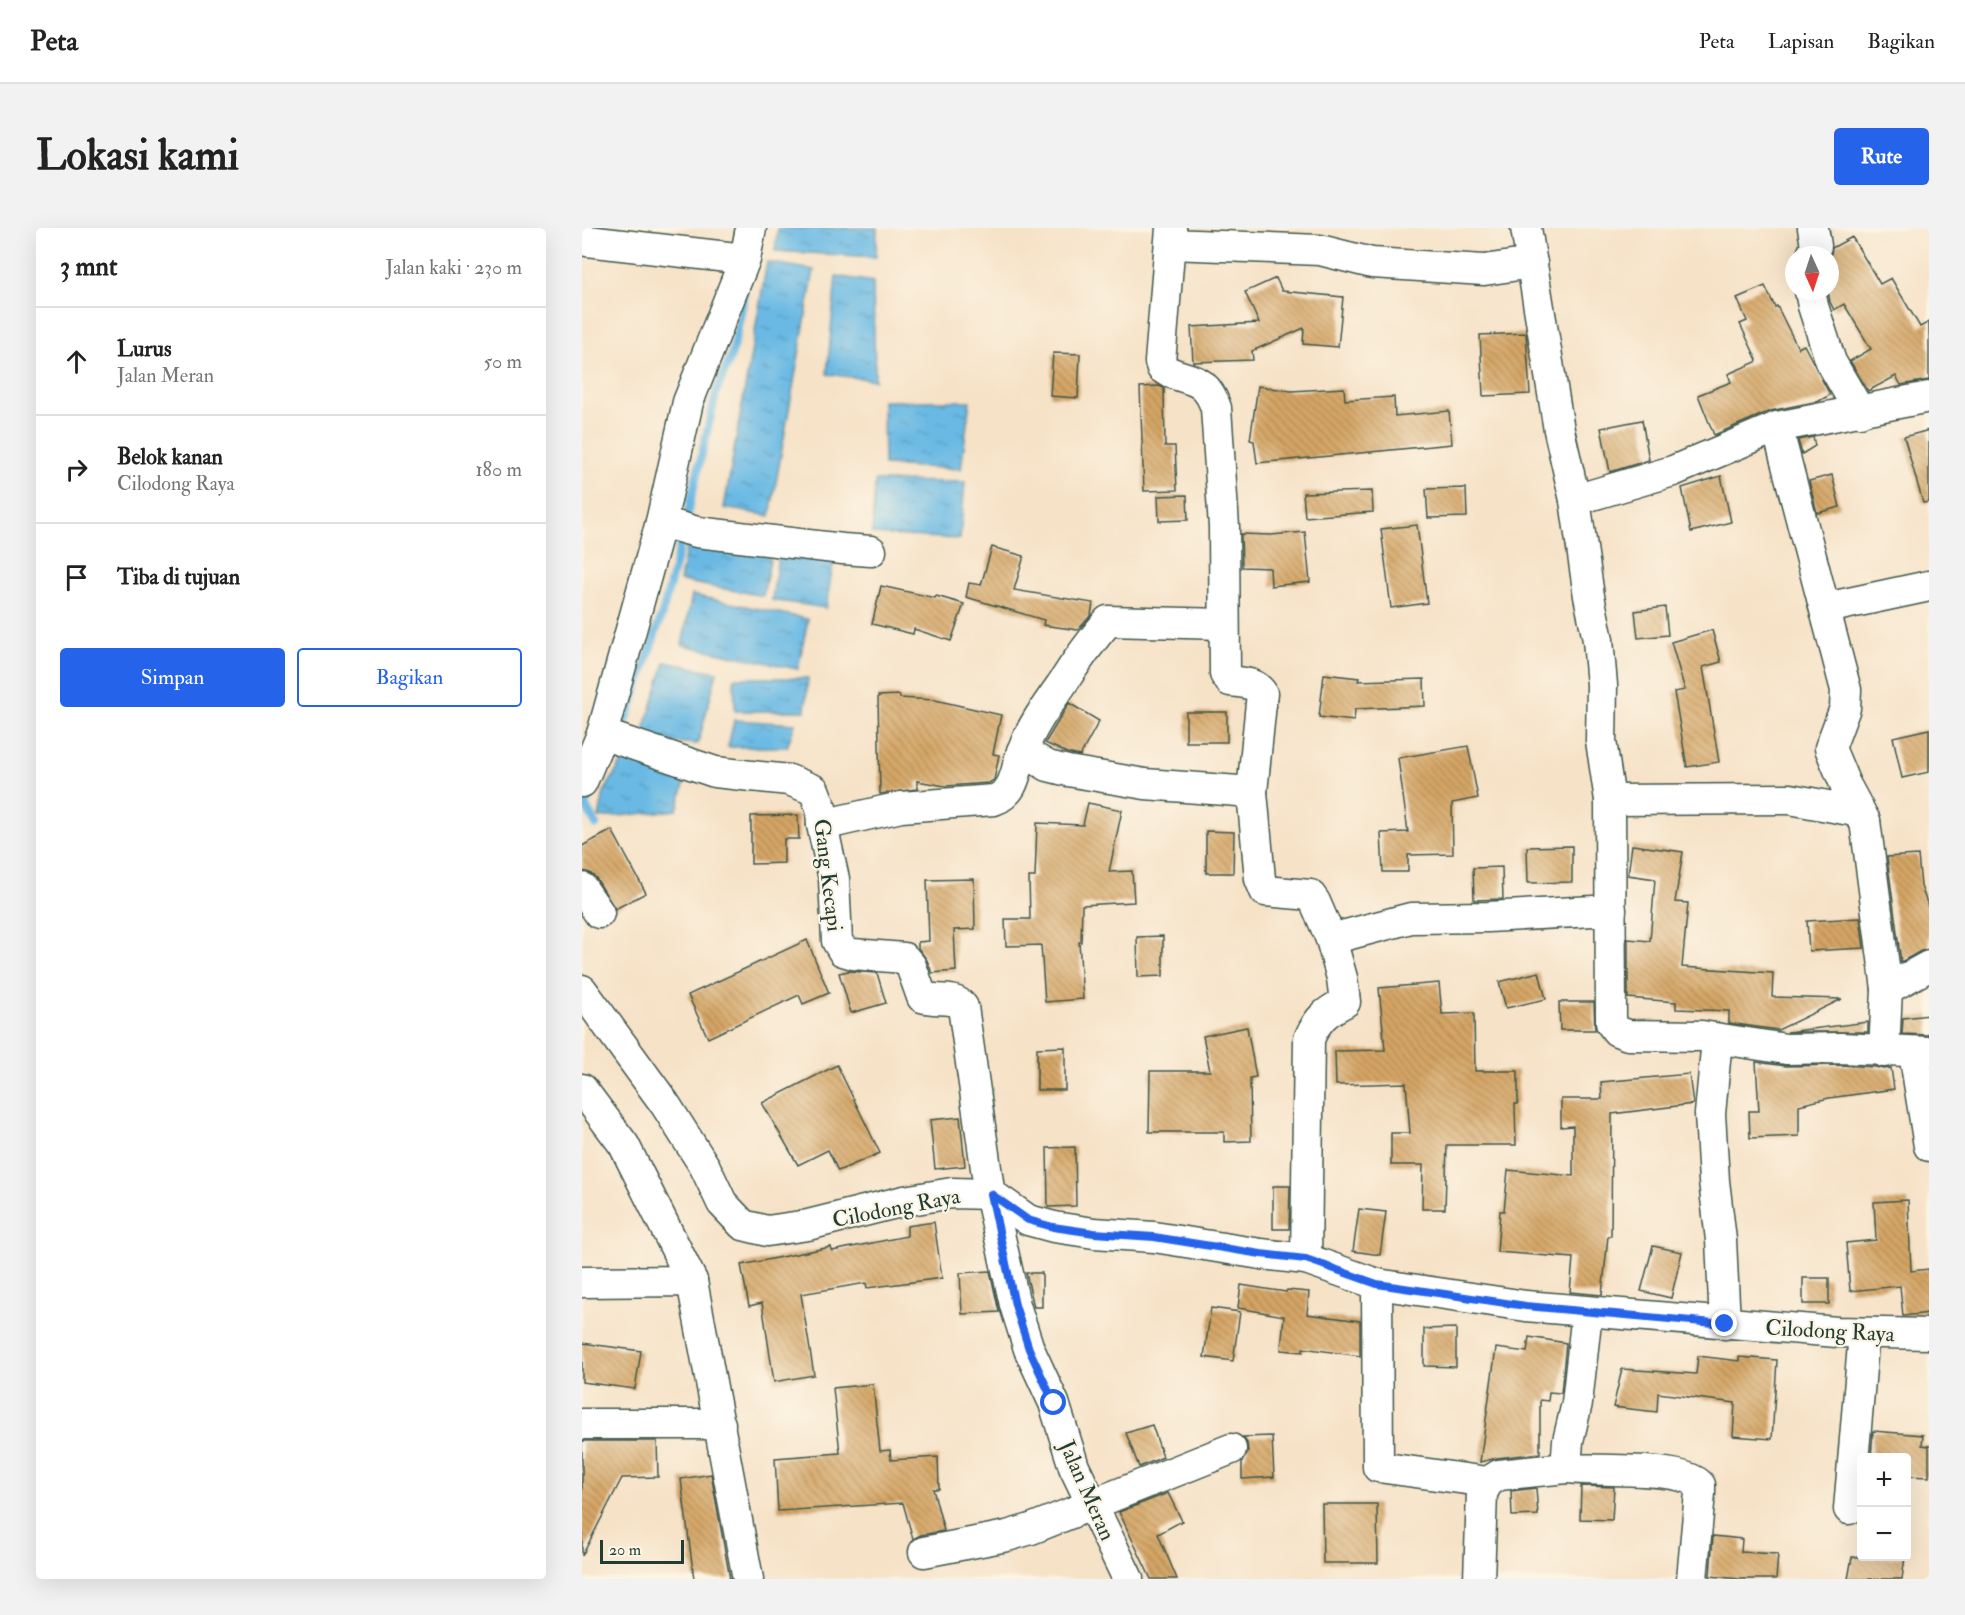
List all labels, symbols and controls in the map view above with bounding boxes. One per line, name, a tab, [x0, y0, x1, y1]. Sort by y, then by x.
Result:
text: Peta	[30, 24, 78, 59]
text: Peta	[1699, 28, 1735, 55]
text: Lapisan	[1768, 28, 1834, 55]
text: Bagikan	[1867, 28, 1935, 55]
button: Rute	[1834, 128, 1929, 185]
text: Lokasi kami	[36, 130, 239, 182]
north arrow	[1785, 246, 1839, 300]
text: 3 mnt	[60, 251, 117, 283]
text: Jalan kaki · 230 m	[386, 255, 522, 280]
text: Lurus	[117, 335, 171, 363]
icon: ahead	[60, 345, 93, 378]
text: 50 m	[483, 349, 522, 374]
text: Jalan Meran	[117, 363, 214, 388]
text: Belok kanan	[117, 443, 223, 471]
icon: right	[60, 453, 93, 486]
text: 180 m	[475, 457, 522, 482]
text: Cilodong Raya	[117, 471, 235, 496]
icon: arrive	[60, 561, 93, 594]
text: Tiba di tujuan	[117, 563, 240, 591]
button: Simpan	[60, 648, 285, 707]
button: Bagikan	[297, 648, 522, 707]
street label: Gang Kecapi	[806, 817, 849, 933]
street label: Cilodong Raya	[830, 1182, 963, 1234]
route end	[1711, 1310, 1737, 1336]
street label: Cilodong Raya	[1765, 1314, 1896, 1348]
route start	[1040, 1389, 1066, 1415]
street label: Jalan Meran	[1052, 1435, 1122, 1545]
map controls	[1857, 1453, 1911, 1561]
button: +	[1857, 1453, 1911, 1507]
button: −	[1857, 1507, 1911, 1561]
scale bar	[600, 1537, 684, 1564]
text: 20 m	[609, 1540, 641, 1560]

